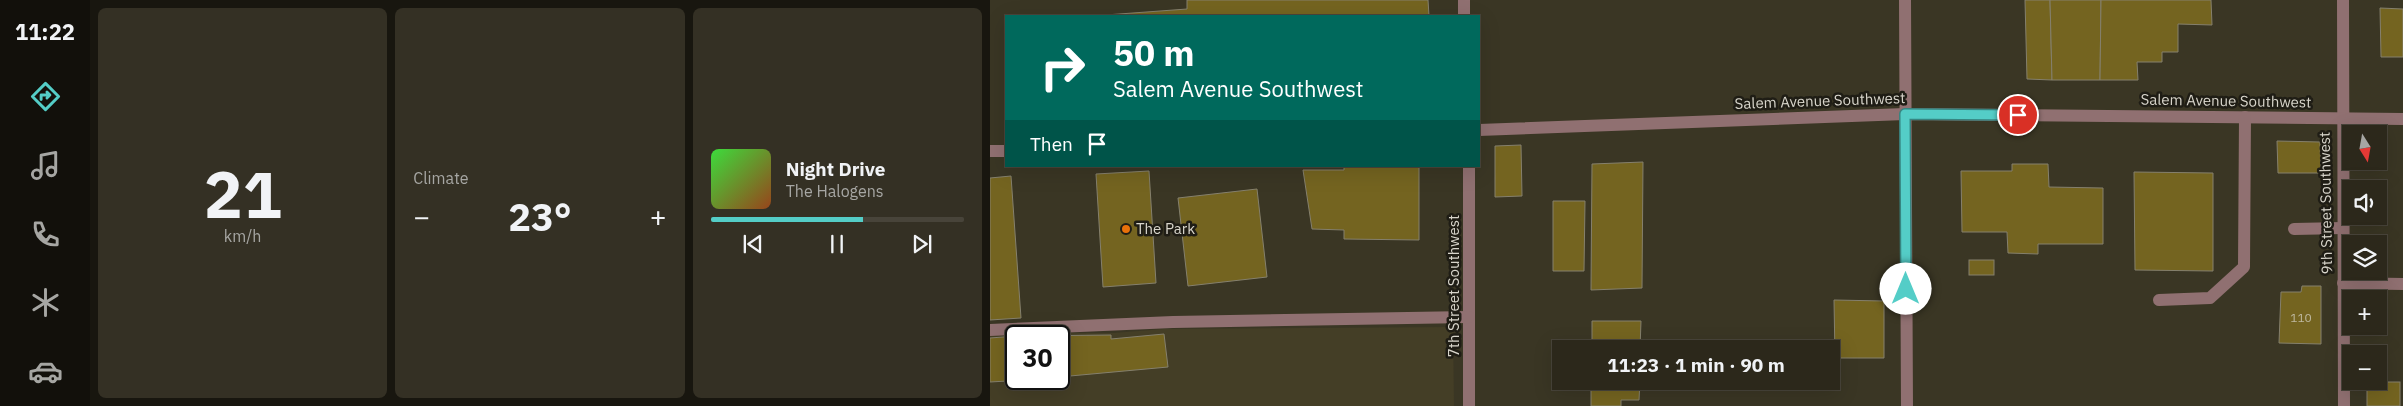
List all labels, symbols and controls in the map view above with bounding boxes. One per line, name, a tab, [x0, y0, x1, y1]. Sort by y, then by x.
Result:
text: 11:22	[15, 17, 75, 46]
text: 50 m	[1113, 30, 1195, 76]
icon: right	[1030, 35, 1095, 100]
text: Salem Avenue Southwest	[1113, 74, 1364, 103]
icon: directions	[28, 79, 63, 114]
street label: Salem Avenue Southwest	[1734, 88, 1906, 113]
street label: Salem Avenue Southwest	[2140, 90, 2312, 111]
pin	[1997, 94, 2039, 136]
icon: arrive	[2004, 101, 2032, 129]
north arrow	[2342, 125, 2388, 170]
map controls	[2342, 125, 2387, 390]
icon: arrive	[1083, 130, 1111, 158]
text: Then	[1030, 132, 1073, 156]
street label: 9th Street Southwest	[2315, 132, 2336, 274]
icon: music	[28, 148, 63, 183]
text: 21	[204, 151, 282, 236]
text: Night Drive	[786, 157, 886, 181]
text: Climate	[413, 168, 468, 188]
button: sound	[2342, 180, 2387, 225]
text: The Halogens	[786, 181, 884, 201]
text: 23°	[508, 192, 572, 241]
text: −	[413, 198, 430, 235]
text: +	[650, 198, 667, 235]
street label: 7th Street Southwest	[1444, 215, 1463, 357]
icon: phone	[28, 217, 63, 252]
place label: The Park	[1136, 219, 1195, 238]
marker: The Park	[1120, 223, 1132, 235]
text: km/h	[224, 226, 261, 246]
icon: previous	[739, 230, 767, 258]
icon: pause	[823, 230, 851, 258]
icon: next	[908, 230, 936, 258]
button: layers	[2342, 235, 2387, 280]
position arrow	[1879, 262, 1931, 314]
icon: climate	[28, 285, 63, 320]
button: +	[2342, 290, 2387, 335]
house number: 110	[2290, 310, 2312, 325]
speed limit sign: 30	[1005, 325, 1070, 390]
button: −	[2342, 345, 2387, 390]
text: 11:23 · 1 min · 90 m	[1607, 353, 1785, 377]
icon: car	[28, 354, 63, 389]

